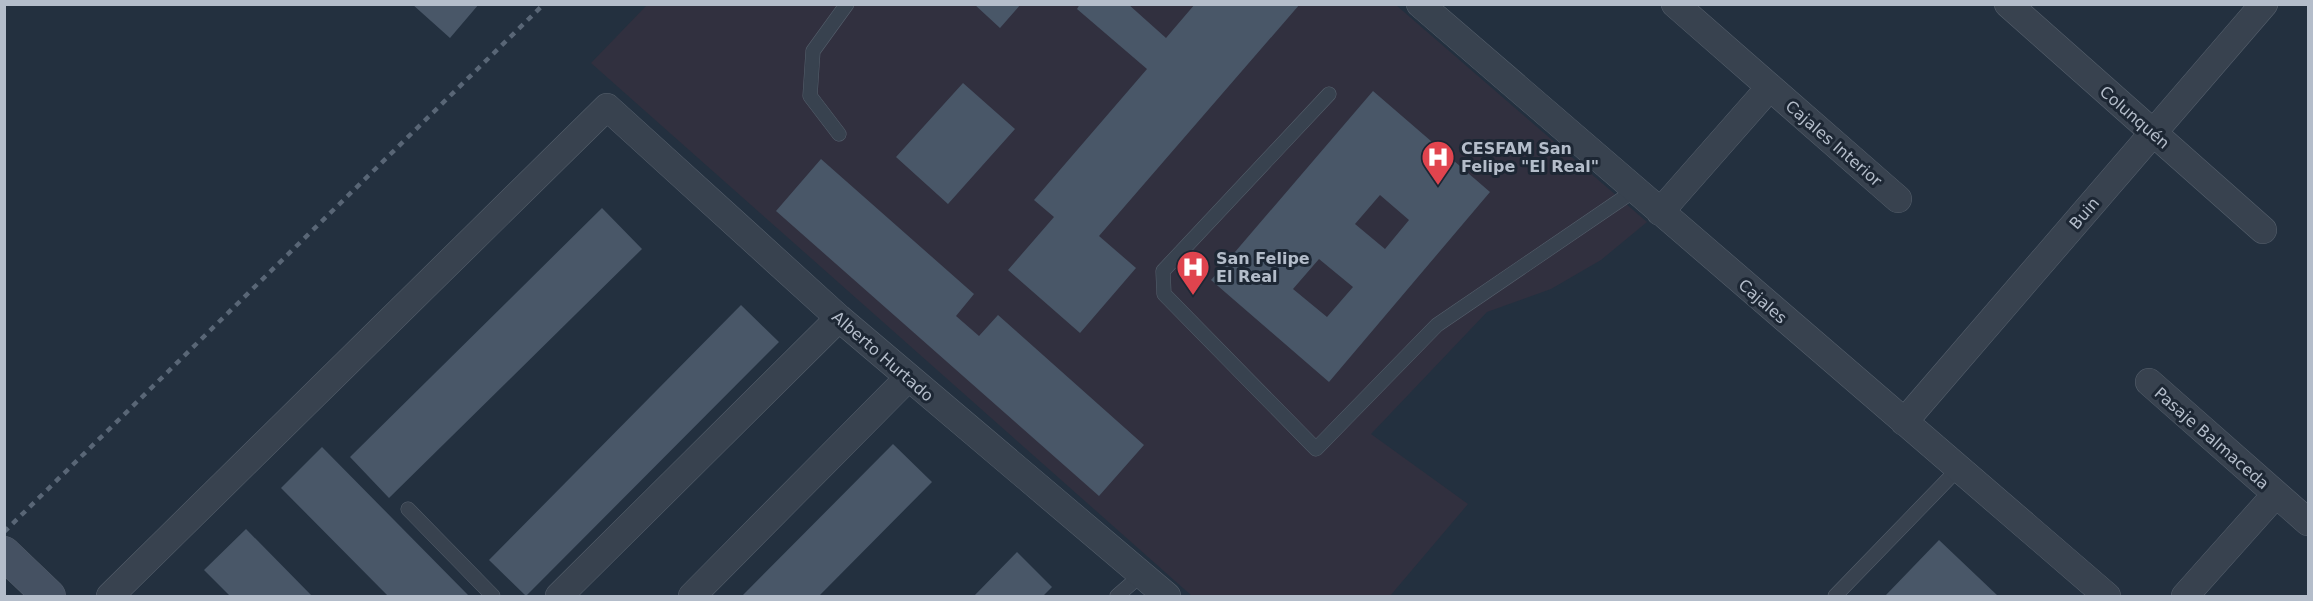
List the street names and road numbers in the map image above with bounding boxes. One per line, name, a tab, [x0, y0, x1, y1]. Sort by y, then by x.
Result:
street label: Colunquén	[2096, 82, 2173, 153]
street label: Cajales Interior	[1782, 96, 1886, 191]
street label: Buin	[2065, 194, 2103, 233]
street label: Cajales	[1735, 275, 1791, 328]
street label: Alberto Hurtado	[828, 307, 937, 405]
street label: Pasaje Balmaceda	[2151, 383, 2273, 493]

